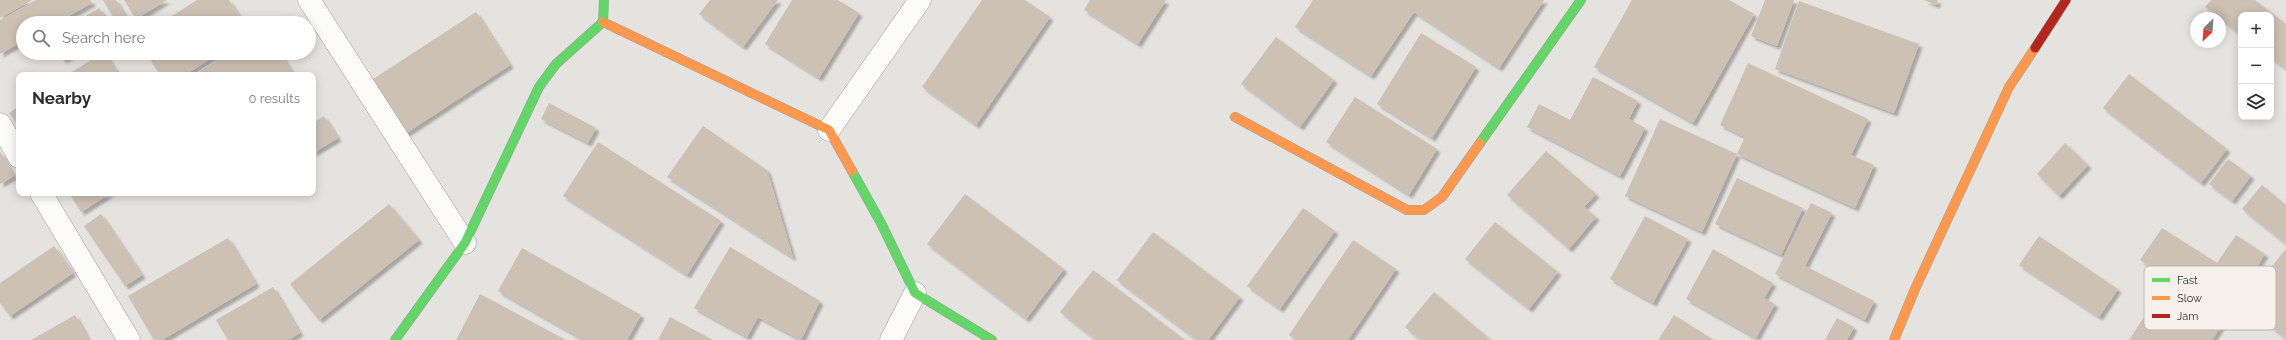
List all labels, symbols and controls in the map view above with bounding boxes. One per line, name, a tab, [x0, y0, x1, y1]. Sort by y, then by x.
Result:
north arrow	[2190, 12, 2226, 48]
map controls	[2238, 12, 2274, 120]
button: +	[2238, 12, 2274, 48]
search box	[16, 16, 316, 60]
icon: search	[30, 27, 52, 49]
text: Search here	[62, 29, 145, 47]
button: −	[2238, 48, 2274, 84]
button: layers	[2238, 84, 2274, 120]
text: Nearby	[32, 88, 91, 108]
text: 0 results	[249, 91, 300, 106]
legend	[2144, 266, 2276, 330]
text: Fast	[2177, 274, 2198, 287]
text: Slow	[2177, 292, 2202, 305]
text: Jam	[2177, 310, 2198, 323]

